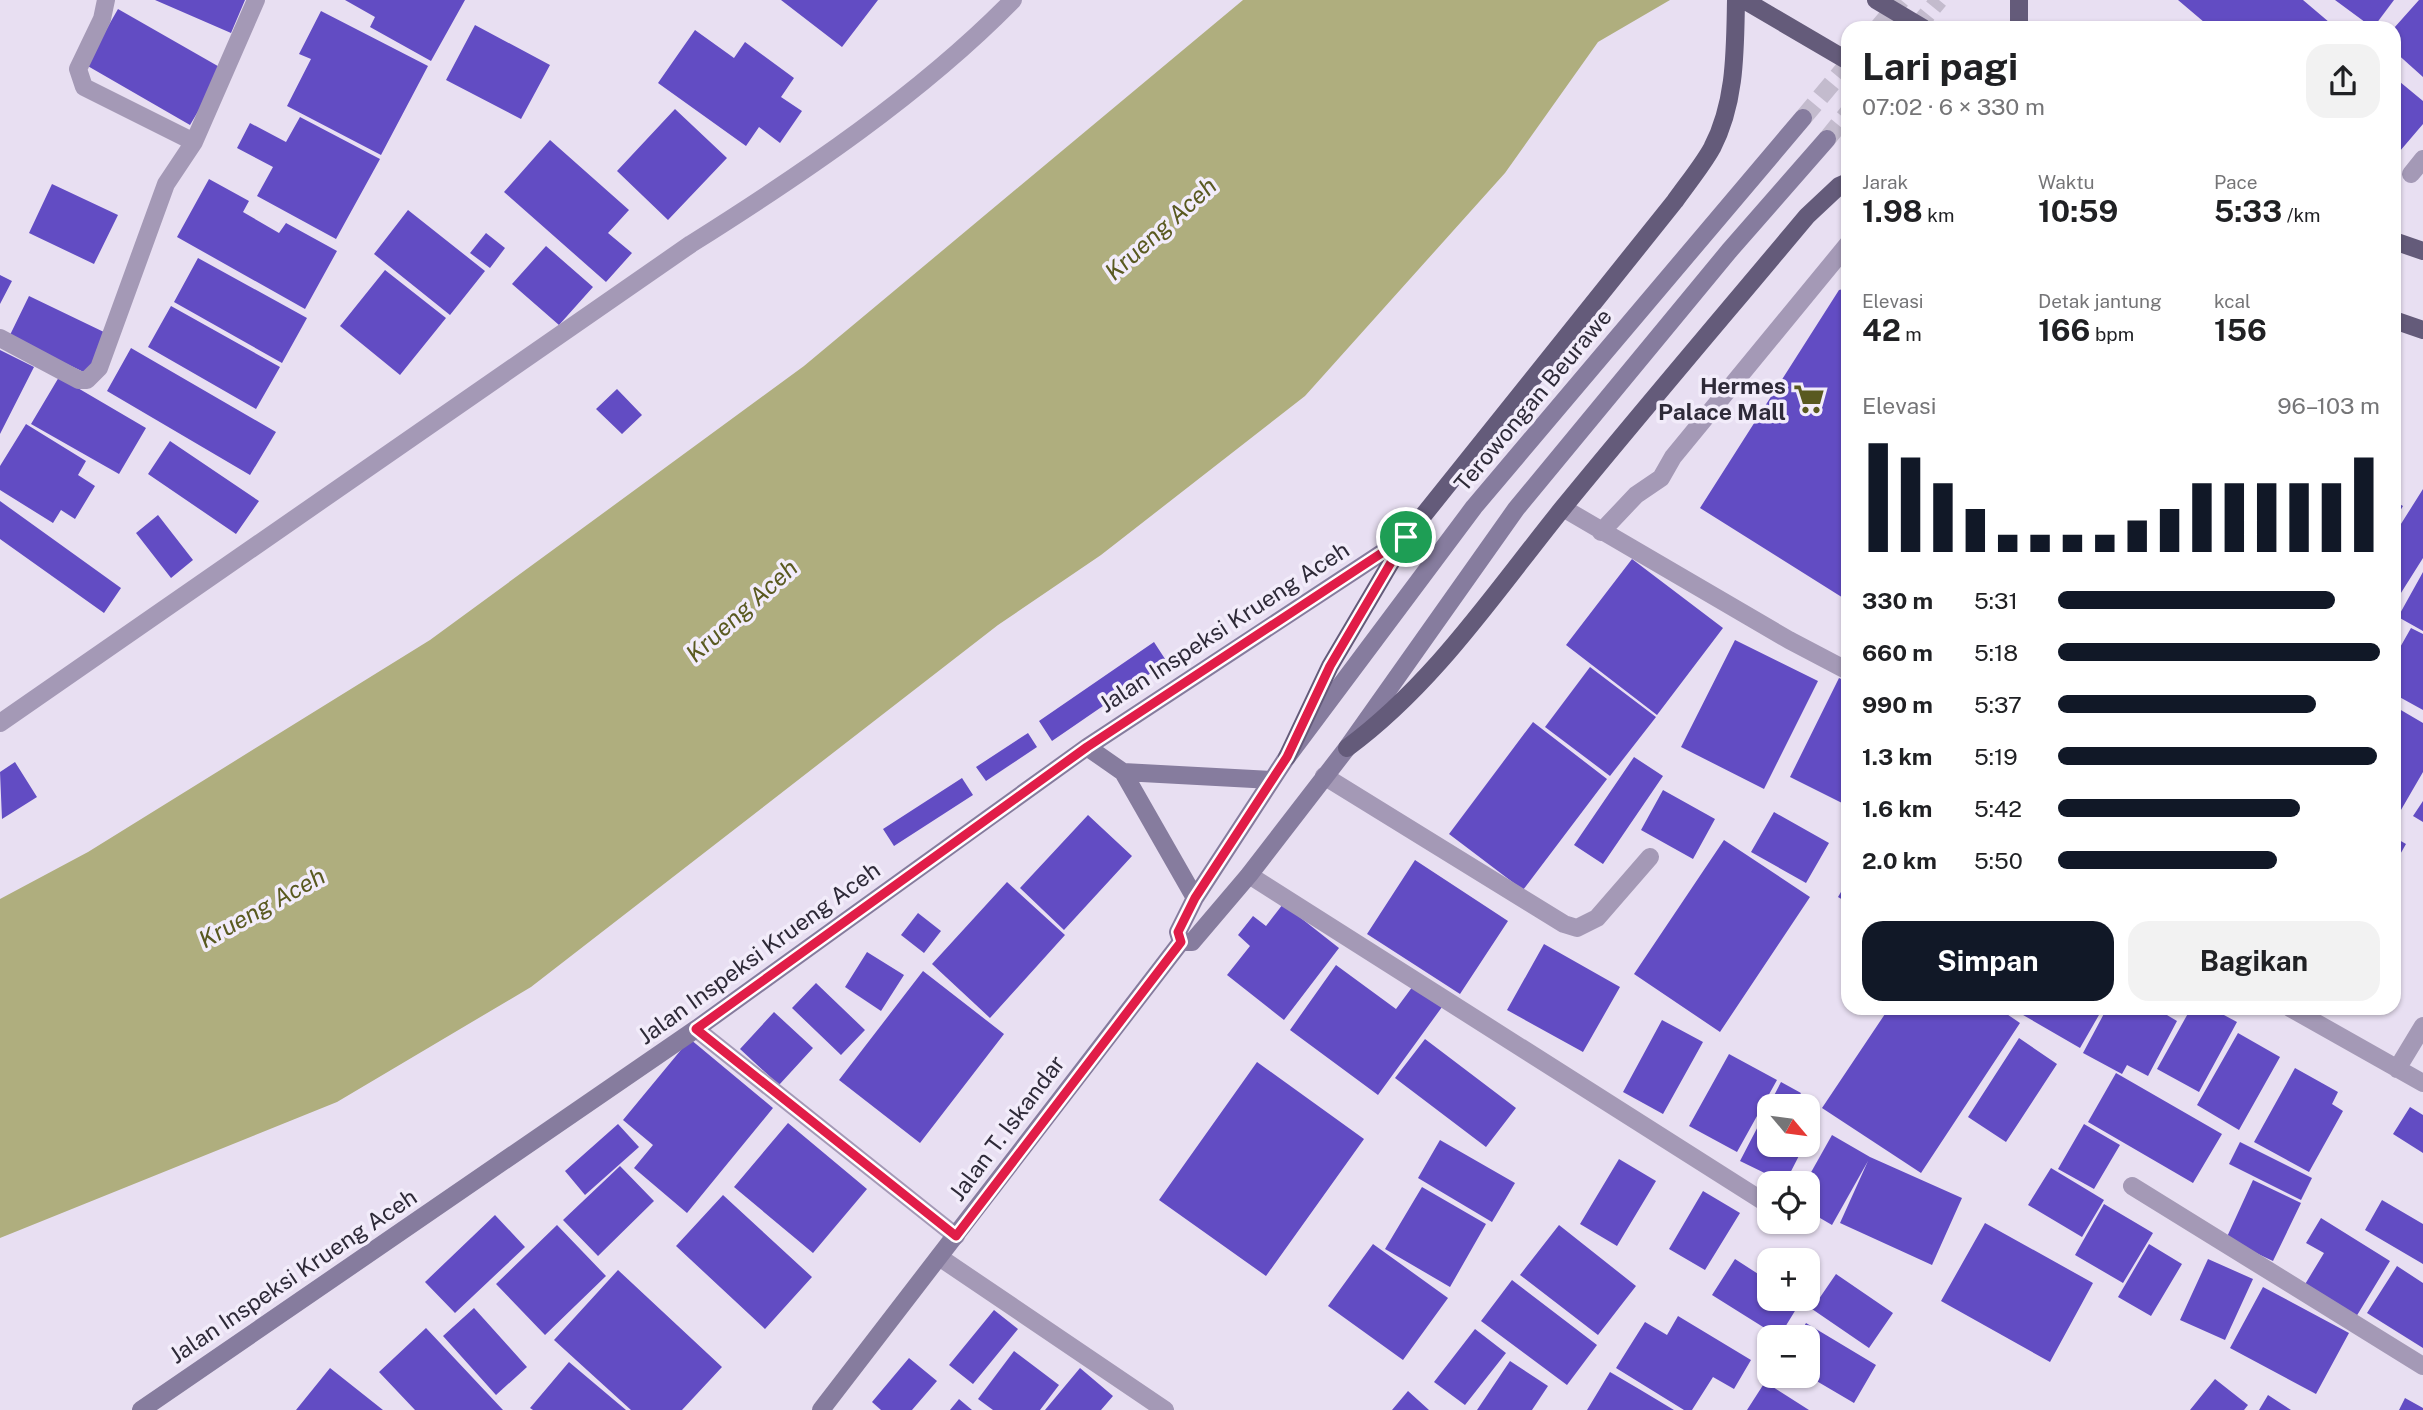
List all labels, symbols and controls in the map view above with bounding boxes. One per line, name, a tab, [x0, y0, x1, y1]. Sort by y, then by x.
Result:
text: Lari pagi	[1862, 44, 2018, 89]
button: share	[2306, 44, 2380, 118]
text: 07:02 · 6 × 330 m	[1862, 93, 2045, 120]
water label: Krueng Aceh	[1099, 171, 1222, 285]
text: Jarak	[1862, 171, 1908, 193]
text: Waktu	[2038, 171, 2095, 193]
text: Pace	[2214, 171, 2257, 193]
text: 1.98	[1862, 193, 1923, 229]
text: 10:59	[2038, 193, 2118, 229]
text: 5:33	[2214, 193, 2282, 229]
text: km	[1923, 204, 1954, 226]
text: /km	[2282, 204, 2321, 226]
text: Elevasi	[1862, 290, 1923, 312]
text: Detak jantung	[2038, 290, 2162, 312]
text: kcal	[2214, 290, 2251, 312]
street label: Terowongan Beurawe	[1448, 303, 1617, 496]
text: 42	[1862, 312, 1901, 348]
text: 166	[2038, 312, 2090, 348]
text: 156	[2214, 312, 2267, 348]
text: m	[1901, 323, 1922, 345]
text: bpm	[2090, 323, 2134, 345]
place label: Hermes Palace Mall	[1658, 372, 1786, 425]
supermarket icon: Hermes Palace Mall	[1792, 382, 1826, 416]
text: Elevasi	[1862, 392, 1936, 419]
text: 96–103 m	[2277, 392, 2380, 419]
pin	[1376, 507, 1436, 567]
icon: arrive	[1387, 518, 1425, 556]
street label: Jalan Inspeksi Krueng Aceh	[1094, 536, 1354, 718]
water label: Krueng Aceh	[680, 553, 803, 667]
text: 330 m	[1862, 587, 1933, 614]
text: 5:31	[1974, 587, 2018, 614]
text: 660 m	[1862, 639, 1933, 666]
text: 5:18	[1974, 639, 2018, 666]
text: 990 m	[1862, 691, 1933, 718]
text: 5:37	[1974, 691, 2022, 718]
text: 1.3 km	[1862, 743, 1932, 770]
text: 5:19	[1974, 743, 2018, 770]
text: 1.6 km	[1862, 795, 1932, 822]
text: 5:42	[1974, 795, 2022, 822]
text: 2.0 km	[1862, 847, 1937, 874]
text: 5:50	[1974, 847, 2023, 874]
street label: Jalan Inspeksi Krueng Aceh	[632, 856, 885, 1050]
water label: Krueng Aceh	[194, 861, 329, 953]
button: Simpan	[1862, 921, 2114, 1001]
button: Bagikan	[2128, 921, 2380, 1001]
street label: Jalan T. Iskandar	[943, 1050, 1070, 1206]
north arrow	[1757, 1094, 1820, 1157]
map controls	[1757, 1094, 1820, 1388]
button: locate	[1757, 1171, 1820, 1234]
street label: Jalan Inspeksi Krueng Aceh	[164, 1183, 422, 1369]
button: +	[1757, 1248, 1820, 1311]
button: −	[1757, 1325, 1820, 1388]

